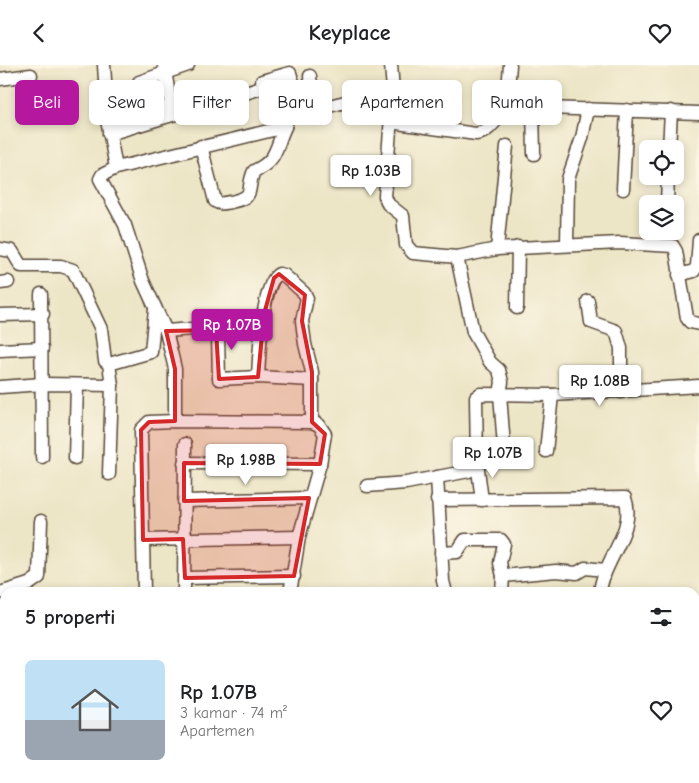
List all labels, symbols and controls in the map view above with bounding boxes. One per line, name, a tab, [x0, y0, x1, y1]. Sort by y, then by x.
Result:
icon: back	[25, 19, 53, 47]
icon: heart	[646, 19, 674, 47]
text: Keyplace	[308, 20, 391, 46]
chip: Beli	[15, 80, 79, 125]
chip: Sewa	[89, 80, 164, 125]
chip: Filter	[174, 80, 249, 125]
chip: Baru	[259, 80, 332, 125]
chip: Apartemen	[342, 80, 462, 125]
chip: Rumah	[472, 80, 562, 125]
map controls	[639, 140, 684, 240]
button: locate	[639, 140, 684, 185]
pin: Rp 1.03B	[319, 155, 423, 197]
text: Rp 1.03B	[341, 162, 401, 180]
button: layers	[639, 195, 684, 240]
pin: Rp 1.07B	[180, 309, 284, 351]
text: Rp 1.07B	[203, 316, 261, 334]
pin: Rp 1.08B	[548, 365, 652, 407]
text: Rp 1.08B	[570, 372, 630, 390]
pin: Rp 1.07B	[441, 437, 545, 479]
pin: Rp 1.98B	[194, 443, 298, 486]
text: Rp 1.07B	[464, 444, 522, 462]
text: Rp 1.98B	[217, 451, 275, 469]
icon: filters	[647, 603, 675, 631]
text: 5 properti	[25, 605, 115, 629]
icon: home	[65, 680, 125, 740]
text: Rp 1.07B	[180, 680, 257, 704]
icon: heart	[647, 696, 675, 724]
text: 3 kamar · 74 m²	[180, 704, 287, 722]
text: Apartemen	[180, 722, 255, 740]

